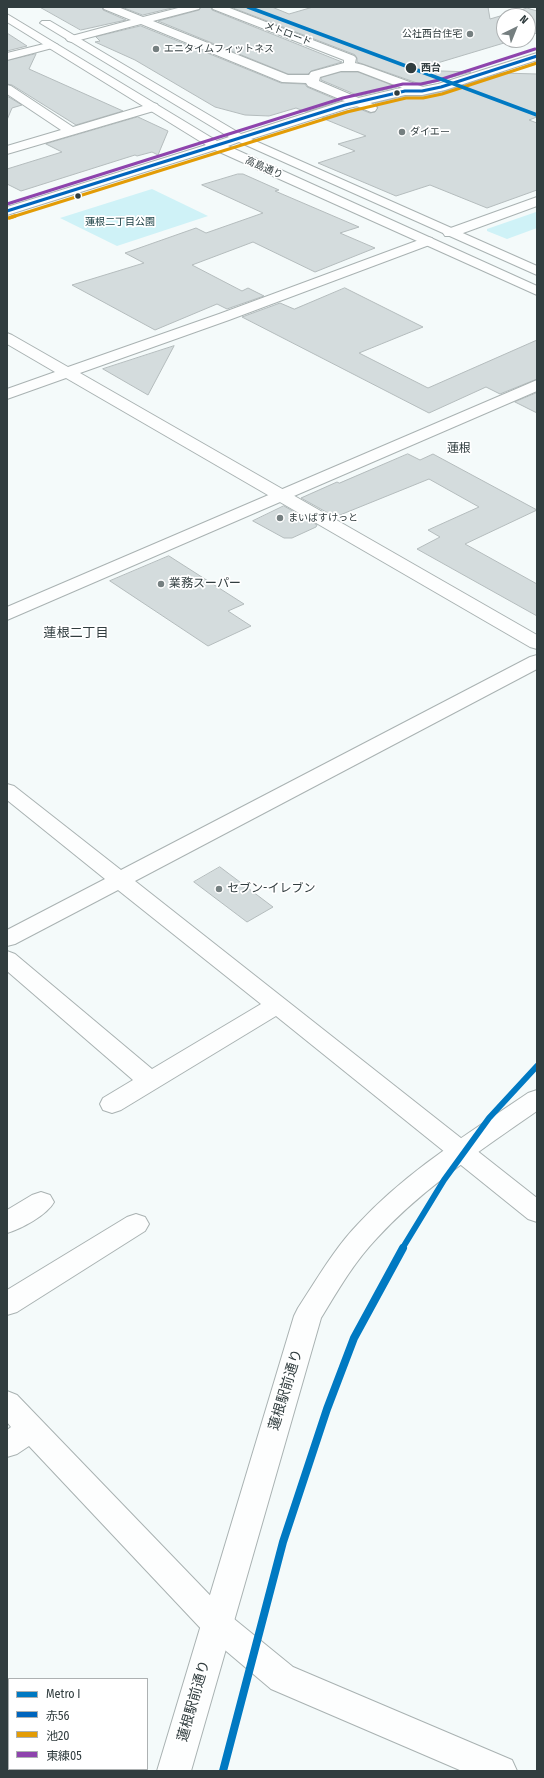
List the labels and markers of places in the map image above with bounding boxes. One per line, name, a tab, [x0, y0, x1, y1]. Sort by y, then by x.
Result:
place label: 公社西台住宅	[402, 28, 462, 40]
marker: 公社西台住宅	[465, 29, 475, 39]
place label: エニタイムフィットネス	[164, 43, 274, 55]
marker: エニタイムフィットネス	[151, 44, 161, 54]
marker: 西台	[404, 61, 418, 75]
place label: 西台	[421, 62, 441, 74]
unlabelled marker	[392, 88, 402, 98]
place label: ダイエー	[410, 126, 450, 138]
marker: ダイエー	[397, 127, 407, 137]
unlabelled marker	[73, 191, 83, 201]
place label: まいばすけっと	[288, 512, 358, 524]
marker: まいばすけっと	[275, 513, 285, 523]
place label: 業務スーパー	[169, 577, 241, 591]
marker: 業務スーパー	[156, 579, 166, 589]
place label: セブン-イレブン	[227, 882, 315, 896]
marker: セブン-イレブン	[214, 884, 224, 894]

